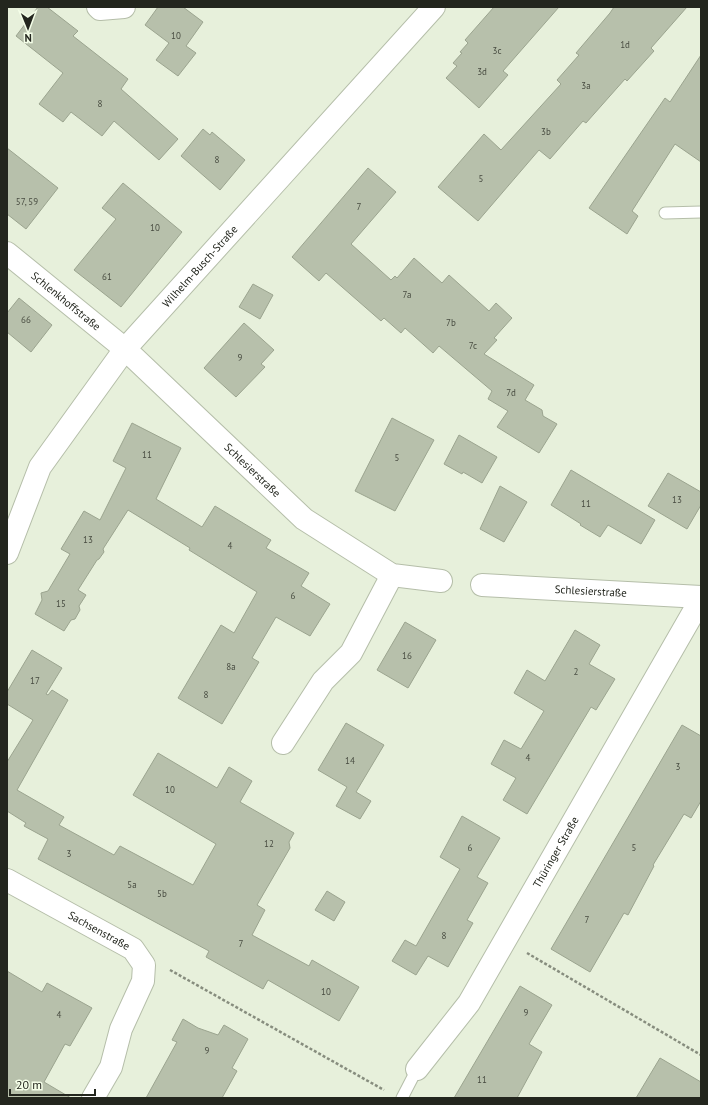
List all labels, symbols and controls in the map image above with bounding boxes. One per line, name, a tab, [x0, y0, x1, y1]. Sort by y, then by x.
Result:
north arrow	[8, 8, 48, 48]
house number: 10	[171, 30, 181, 41]
text: N	[24, 31, 32, 45]
house number: 1d	[620, 39, 630, 50]
house number: 3c	[493, 45, 501, 56]
house number: 3d	[477, 66, 487, 77]
house number: 3a	[581, 80, 591, 91]
house number: 8	[98, 98, 103, 109]
house number: 3b	[541, 126, 551, 137]
house number: 8	[215, 154, 220, 165]
house number: 5	[479, 173, 484, 184]
house number: 57, 59	[16, 196, 38, 207]
house number: 7	[357, 201, 362, 212]
house number: 10	[150, 222, 160, 233]
street label: Wilhelm-Busch-Straße	[159, 222, 241, 310]
street label: Schlenkhoffstraße	[28, 269, 104, 334]
house number: 61	[102, 271, 112, 282]
house number: 7a	[403, 289, 411, 300]
house number: 66	[21, 314, 31, 325]
house number: 7b	[446, 317, 456, 328]
house number: 7c	[469, 340, 477, 351]
house number: 9	[238, 352, 243, 363]
house number: 7d	[506, 387, 516, 398]
street label: Schlesierstraße	[222, 440, 284, 500]
house number: 11	[142, 449, 152, 460]
house number: 5	[395, 452, 400, 463]
house number: 13	[672, 494, 682, 505]
house number: 11	[581, 498, 591, 509]
house number: 13	[83, 534, 93, 545]
house number: 4	[228, 540, 233, 551]
street label: Schlesierstraße	[554, 582, 628, 600]
house number: 6	[291, 590, 296, 601]
house number: 15	[56, 598, 66, 609]
house number: 16	[402, 650, 412, 661]
house number: 8a	[226, 661, 236, 672]
house number: 2	[574, 666, 579, 677]
house number: 17	[30, 675, 40, 686]
house number: 8	[204, 689, 209, 700]
house number: 4	[526, 752, 531, 763]
house number: 14	[345, 755, 355, 766]
house number: 3	[676, 761, 681, 772]
house number: 10	[165, 784, 175, 795]
street label: Thüringer Straße	[530, 814, 582, 890]
house number: 12	[264, 838, 274, 849]
house number: 6	[468, 842, 473, 853]
house number: 5	[632, 842, 637, 853]
house number: 3	[67, 848, 72, 859]
house number: 5a	[127, 879, 137, 890]
house number: 5b	[157, 888, 167, 899]
street label: Sachsenstraße	[66, 908, 133, 953]
house number: 7	[585, 914, 590, 925]
house number: 8	[442, 930, 447, 941]
house number: 7	[239, 938, 244, 949]
house number: 10	[321, 986, 331, 997]
house number: 9	[524, 1007, 529, 1018]
house number: 4	[57, 1009, 62, 1020]
house number: 9	[205, 1045, 210, 1056]
scale bar	[10, 1071, 95, 1097]
house number: 11	[477, 1074, 487, 1085]
text: 20 m	[16, 1077, 42, 1092]

